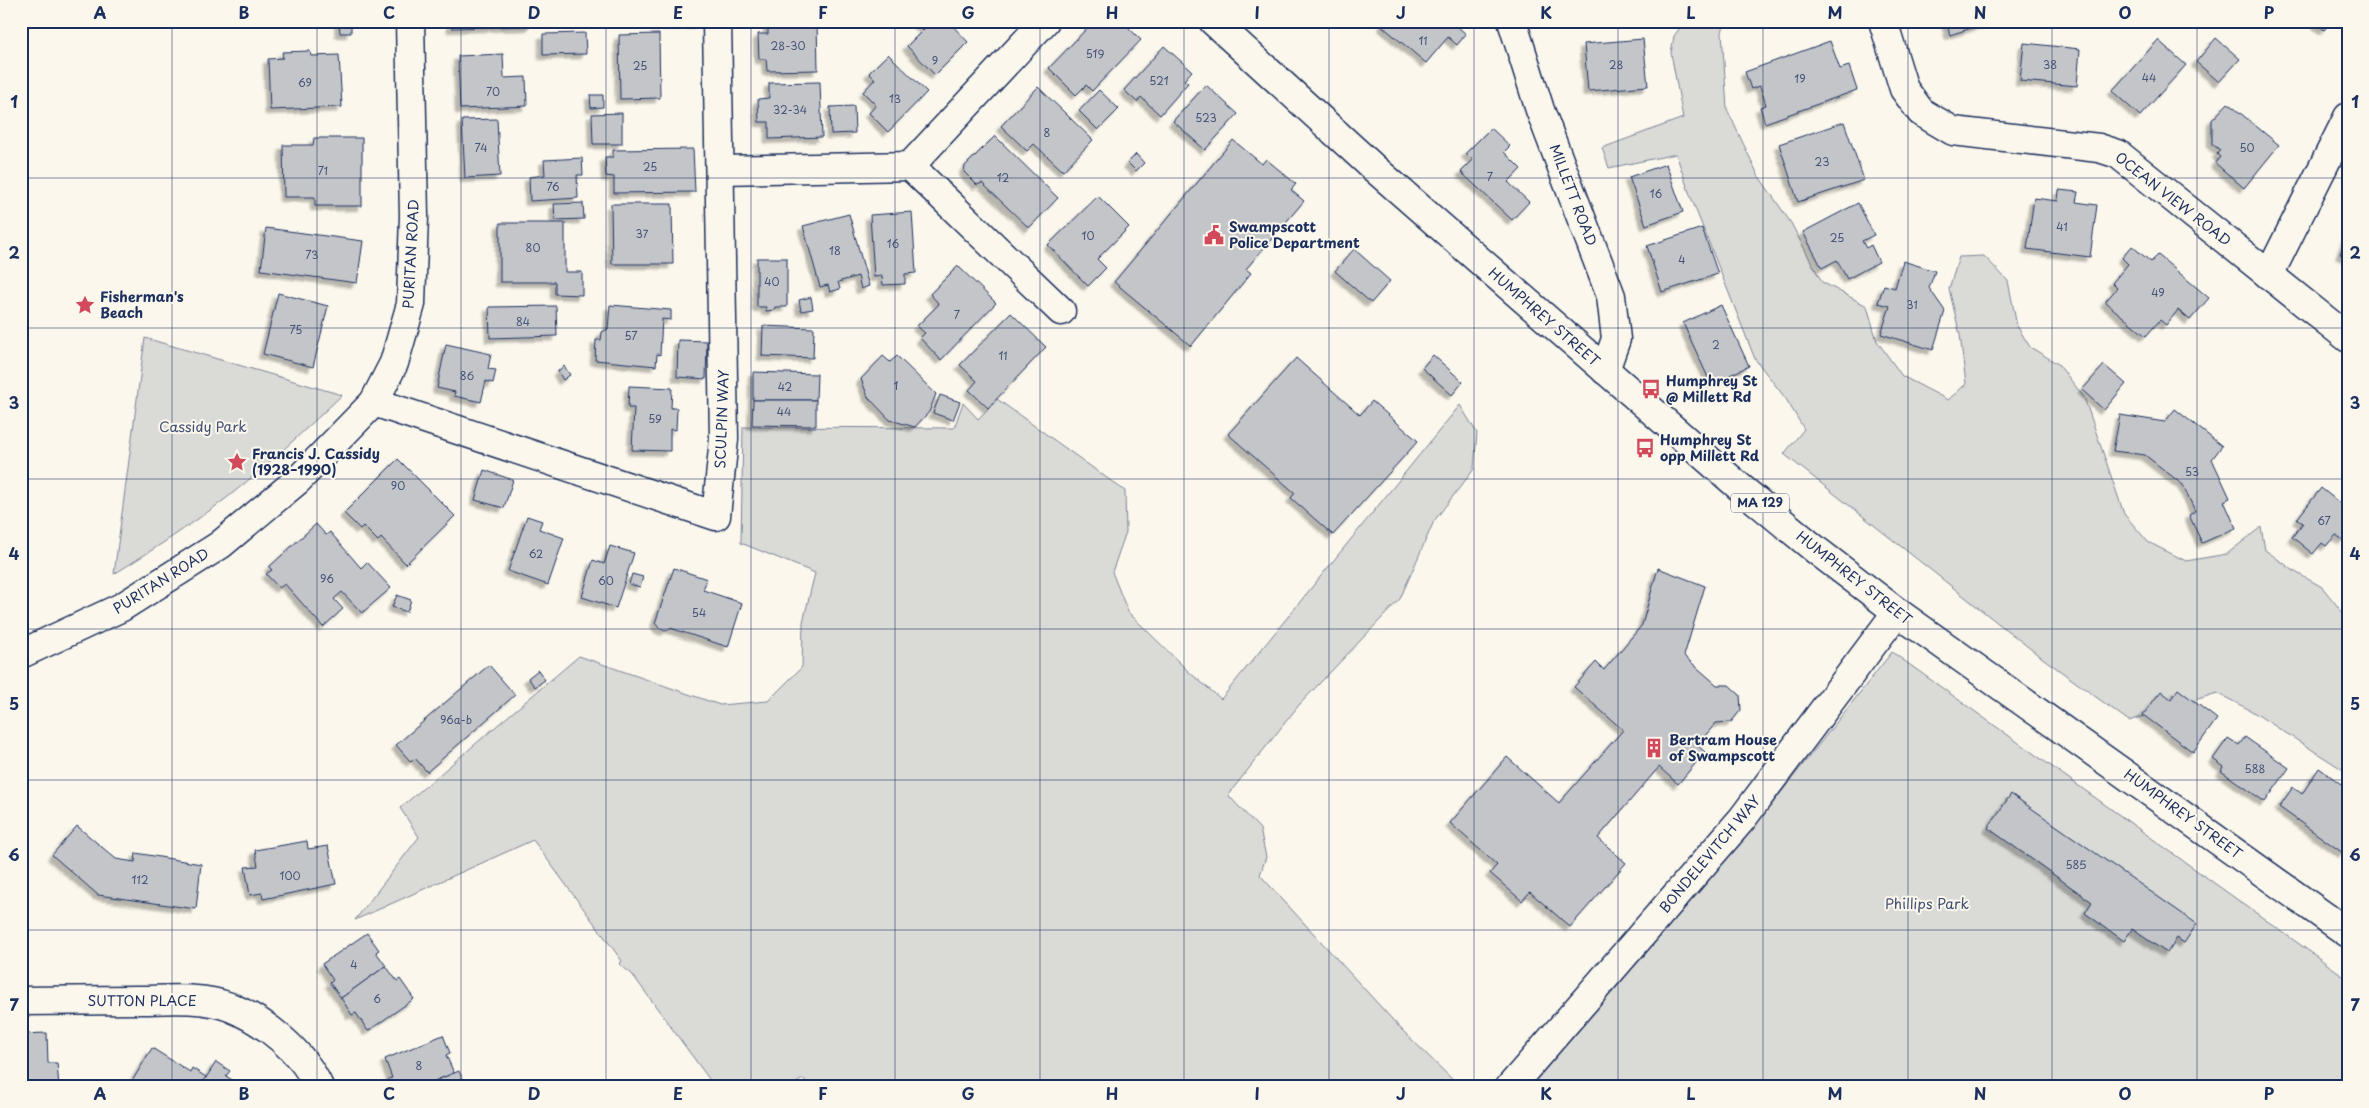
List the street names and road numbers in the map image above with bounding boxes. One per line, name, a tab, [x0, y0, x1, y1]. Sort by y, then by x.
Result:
street label: MILLETT ROAD	[1544, 141, 1602, 249]
street label: OCEAN VIEW ROAD	[2111, 147, 2236, 251]
street label: PURITAN ROAD	[397, 199, 424, 309]
street label: HUMPHREY STREET	[1484, 262, 1605, 371]
street label: SCULPIN WAY	[709, 369, 734, 469]
road number: MA 129	[1731, 493, 1789, 512]
street label: HUMPHREY STREET	[1792, 526, 1917, 630]
street label: PURITAN ROAD	[109, 543, 213, 619]
street label: HUMPHREY STREET	[2120, 763, 2247, 864]
street label: BONDELEVITCH WAY	[1654, 790, 1765, 917]
street label: SUTTON PLACE	[87, 990, 197, 1011]

